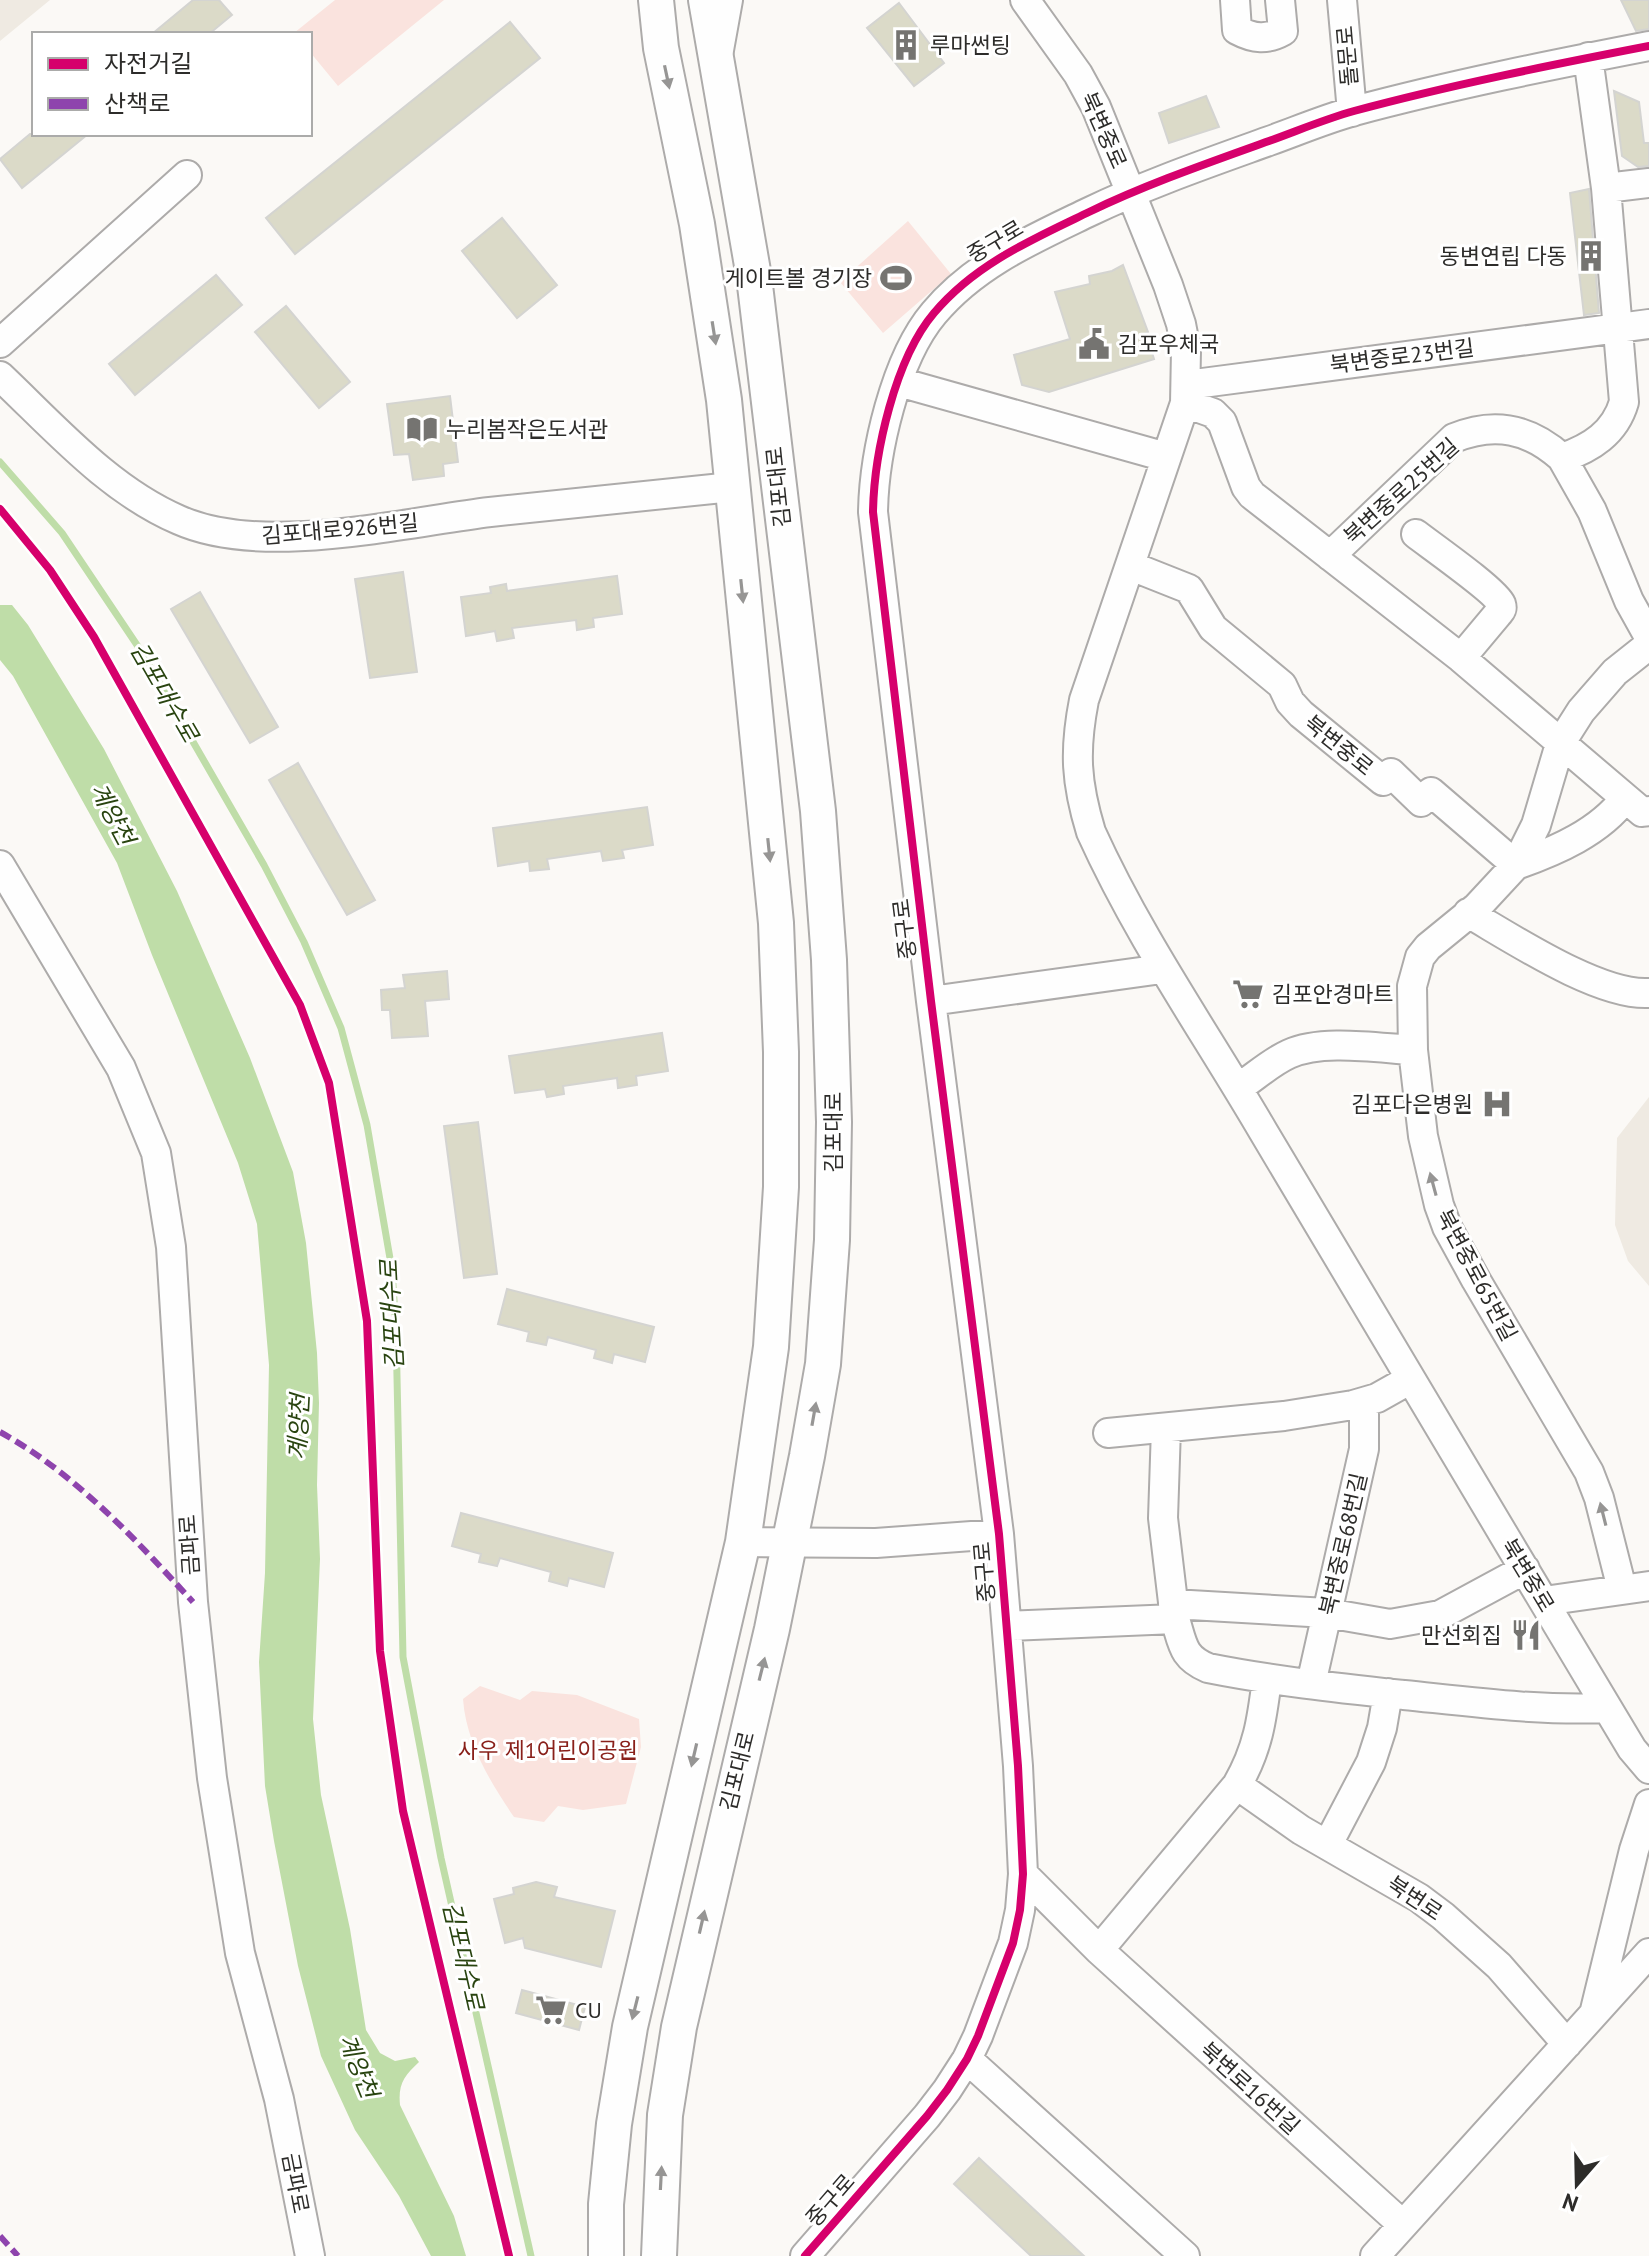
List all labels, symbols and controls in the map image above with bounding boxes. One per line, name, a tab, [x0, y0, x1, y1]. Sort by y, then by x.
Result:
street label: 돌문로	[1330, 25, 1364, 87]
building icon: 루마썬팅	[889, 28, 923, 62]
place label: 루마썬팅	[930, 31, 1011, 59]
legend	[32, 32, 312, 136]
text: 자전거길	[104, 48, 192, 79]
one-way arrow	[661, 65, 674, 90]
street label: 북변중로	[1075, 87, 1133, 173]
text: 산책로	[104, 88, 170, 119]
street label: 중구로	[962, 213, 1028, 269]
building icon: 동변연립 다동	[1574, 239, 1608, 273]
place label: 동변연립 다동	[1440, 242, 1567, 270]
sports icon: 게이트볼 경기장	[879, 261, 913, 295]
place label: 게이트볼 경기장	[724, 264, 872, 292]
one-way arrow	[708, 321, 720, 346]
public building icon: 김포우체국	[1077, 327, 1111, 361]
place label: 김포우체국	[1118, 330, 1219, 358]
street label: 북변중로23번길	[1328, 333, 1476, 379]
library icon: 누리봄작은도서관	[405, 412, 439, 446]
place label: 누리봄작은도서관	[446, 415, 608, 443]
street label: 북변중로25번길	[1338, 432, 1464, 550]
street label: 김포대로	[760, 445, 796, 529]
street label: 김포대로926번길	[260, 508, 420, 550]
one-way arrow	[736, 579, 749, 604]
water label: 김포대수로	[123, 636, 206, 748]
street label: 북변중로	[1299, 709, 1379, 781]
water label: 계양천	[83, 777, 143, 853]
one-way arrow	[762, 838, 775, 863]
street label: 중구로	[886, 897, 922, 961]
supermarket icon: 김포안경마트	[1231, 977, 1265, 1011]
place label: 김포안경마트	[1272, 980, 1393, 1008]
hospital icon: 김포다은병원	[1480, 1087, 1514, 1121]
place label: 김포다은병원	[1352, 1090, 1473, 1118]
street label: 김포대로	[819, 1092, 847, 1172]
one-way arrow	[1427, 1172, 1439, 1197]
street label: 북변중로65번길	[1431, 1204, 1523, 1346]
water label: 김포대수로	[373, 1258, 410, 1371]
water label: 계양천	[281, 1390, 316, 1461]
one-way arrow	[809, 1401, 821, 1426]
street label: 북변중로68번길	[1313, 1470, 1373, 1618]
one-way arrow	[1596, 1501, 1608, 1526]
street label: 금파로	[173, 1514, 205, 1576]
street label: 북변중로	[1495, 1533, 1561, 1617]
street label: 중구로	[967, 1541, 1001, 1603]
restaurant icon: 만선회집	[1509, 1618, 1543, 1652]
place label: 만선회집	[1421, 1621, 1502, 1649]
one-way arrow	[756, 1656, 769, 1681]
street label: 김포대로	[714, 1728, 760, 1814]
park label: 사우 제1어린이공원	[458, 1736, 638, 1764]
one-way arrow	[687, 1742, 700, 1767]
street label: 북변로	[1382, 1869, 1448, 1927]
water label: 김포대수로	[436, 1899, 491, 2014]
one-way arrow	[696, 1909, 709, 1934]
supermarket icon: CU	[534, 1993, 568, 2027]
place label: CU	[575, 1996, 602, 2024]
one-way arrow	[628, 1996, 641, 2021]
water label: 계양천	[332, 2029, 386, 2105]
street label: 북변로16번길	[1194, 2036, 1306, 2140]
north arrow	[1537, 2144, 1617, 2224]
street label: 금파로	[276, 2151, 316, 2215]
one-way arrow	[655, 2165, 668, 2190]
street label: 중구로	[800, 2168, 860, 2232]
text: N	[1559, 2187, 1582, 2218]

